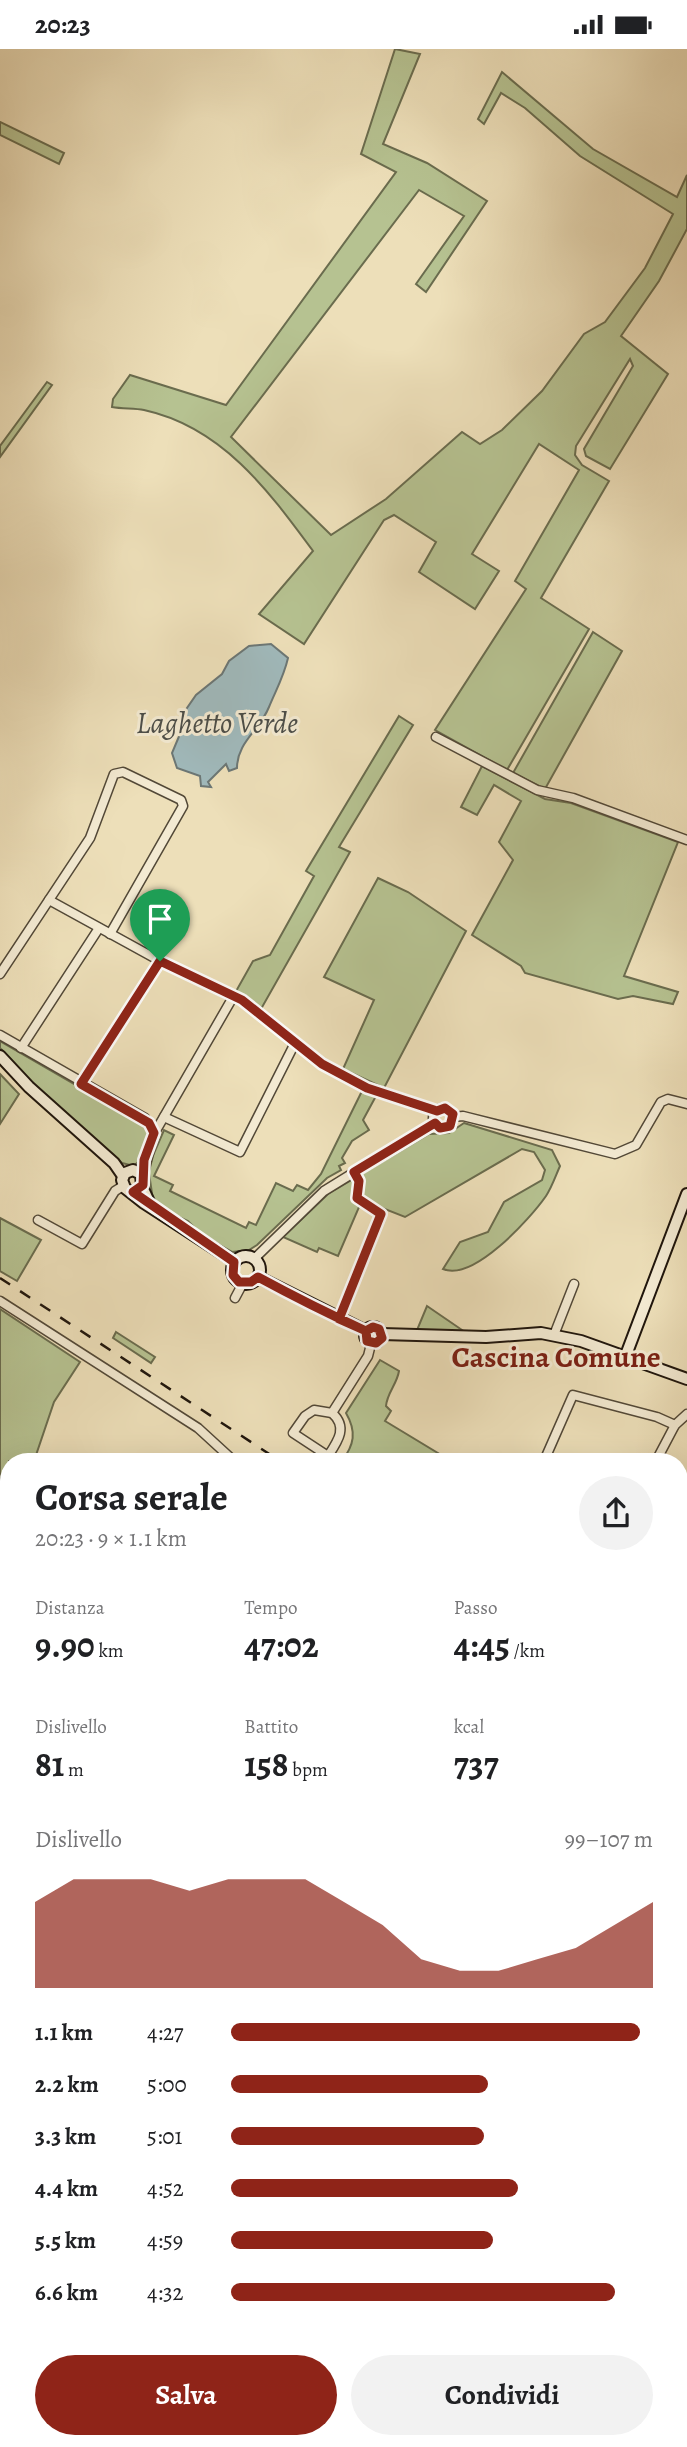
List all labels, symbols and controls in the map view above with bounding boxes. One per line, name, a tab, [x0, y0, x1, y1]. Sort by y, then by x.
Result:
text: 20:23	[35, 7, 91, 42]
water label: Laghetto Verde	[136, 703, 298, 743]
pin	[130, 889, 190, 961]
icon: arrive	[141, 900, 179, 938]
district label: Cascina Comune	[451, 1337, 661, 1377]
text: Corsa serale	[35, 1471, 228, 1523]
button: share	[579, 1476, 653, 1550]
text: 20:23 · 9 × 1.1 km	[35, 1523, 187, 1554]
text: Distanza	[35, 1595, 104, 1621]
text: Tempo	[244, 1595, 297, 1621]
text: Passo	[454, 1595, 497, 1621]
text: 9.90	[35, 1621, 95, 1669]
text: 47:02	[244, 1621, 319, 1669]
text: 4:45	[454, 1621, 510, 1669]
text: km	[95, 1638, 124, 1664]
text: /km	[510, 1638, 545, 1664]
text: Dislivello	[35, 1714, 107, 1740]
text: Battito	[244, 1714, 298, 1740]
text: kcal	[454, 1714, 484, 1740]
text: 81	[35, 1740, 64, 1788]
text: 158	[244, 1740, 289, 1788]
text: 737	[454, 1740, 499, 1788]
text: m	[64, 1757, 84, 1783]
text: bpm	[289, 1757, 328, 1783]
text: Dislivello	[35, 1824, 122, 1855]
text: 99–107 m	[565, 1824, 653, 1855]
text: 1.1 km	[35, 2017, 93, 2048]
text: 4:27	[147, 2017, 183, 2048]
text: 2.2 km	[35, 2069, 99, 2100]
text: 5:00	[147, 2069, 187, 2100]
text: 3.3 km	[35, 2121, 96, 2152]
text: 5:01	[147, 2121, 183, 2152]
text: 4.4 km	[35, 2173, 98, 2204]
text: 4:52	[147, 2173, 184, 2204]
text: 5.5 km	[35, 2225, 96, 2256]
text: 4:59	[147, 2225, 183, 2256]
text: 6.6 km	[35, 2277, 98, 2308]
text: 4:32	[147, 2277, 183, 2308]
button: Salva	[35, 2355, 337, 2435]
button: Condividi	[351, 2355, 653, 2435]

